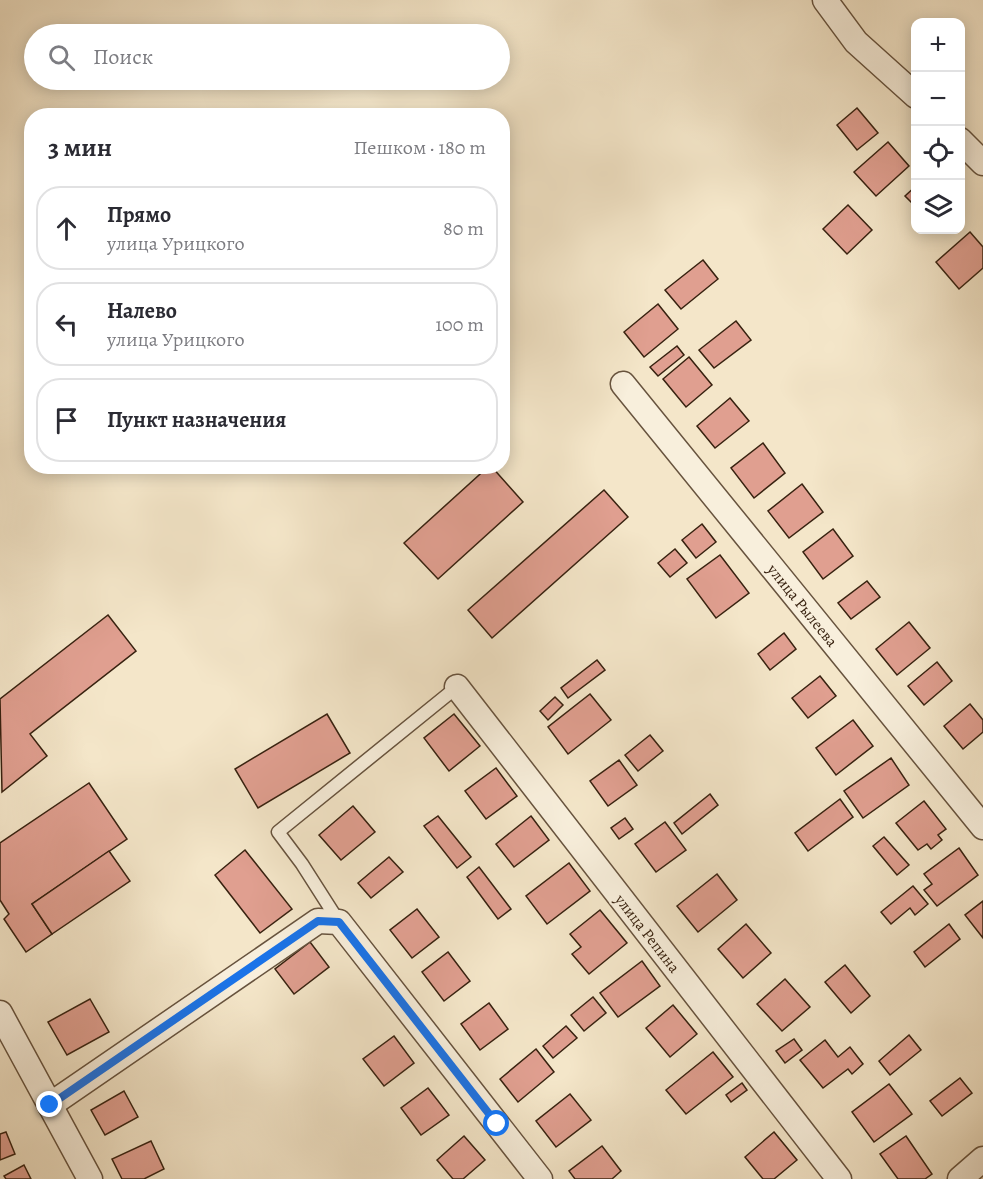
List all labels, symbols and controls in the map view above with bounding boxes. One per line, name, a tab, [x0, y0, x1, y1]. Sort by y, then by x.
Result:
map controls	[911, 18, 965, 234]
button: +	[911, 18, 965, 72]
search box	[24, 24, 510, 90]
icon: search	[45, 41, 78, 74]
text: Поиск	[93, 42, 153, 72]
button: −	[911, 72, 965, 126]
button: locate	[911, 126, 965, 180]
text: 3 мин	[48, 130, 112, 165]
text: Пешком · 180 m	[354, 134, 486, 161]
button: layers	[911, 180, 965, 234]
text: Прямо	[107, 200, 171, 230]
icon: ahead	[50, 212, 83, 245]
text: 80 m	[443, 215, 484, 242]
text: улица Урицкого	[107, 230, 245, 257]
text: Налево	[107, 296, 177, 326]
icon: left	[50, 308, 83, 341]
text: 100 m	[435, 311, 484, 338]
text: улица Урицкого	[107, 326, 245, 353]
icon: arrive	[50, 404, 83, 437]
text: Пункт назначения	[107, 405, 286, 435]
street label: улица Рылеева	[761, 559, 843, 652]
street label: улица Репина	[609, 889, 685, 978]
route end	[36, 1091, 62, 1117]
route start	[483, 1110, 509, 1136]

